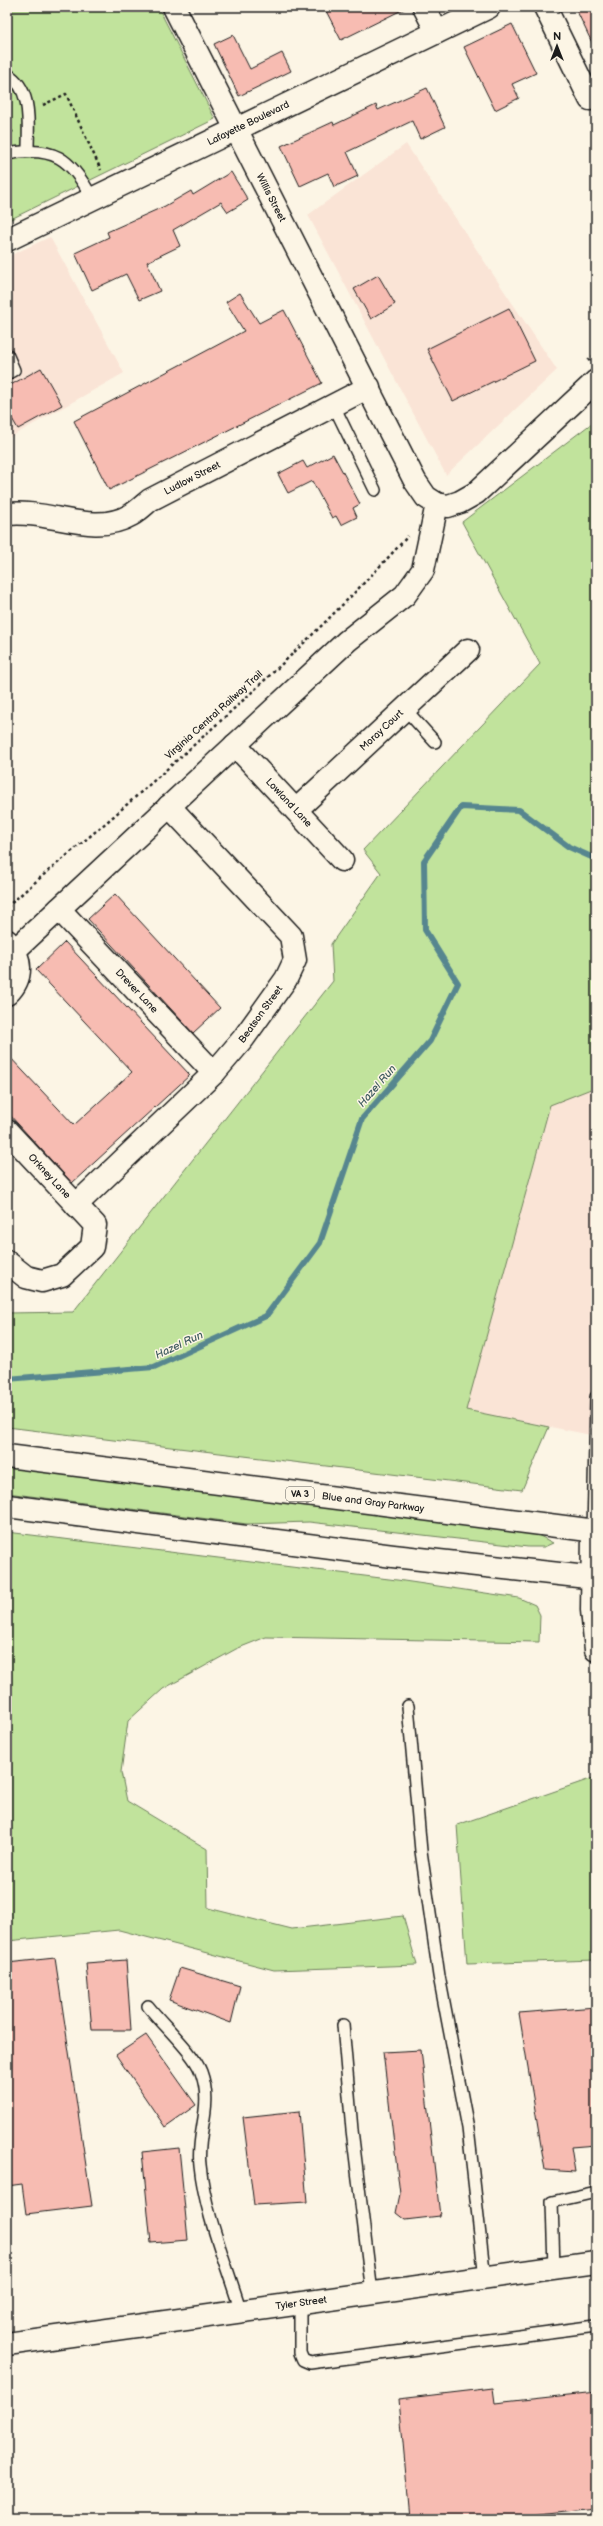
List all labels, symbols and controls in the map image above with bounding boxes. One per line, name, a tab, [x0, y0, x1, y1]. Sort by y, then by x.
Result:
north arrow	[537, 26, 577, 66]
text: N	[553, 30, 561, 43]
street label: Lafayette Boulevard	[205, 98, 291, 148]
street label: Willis Street	[254, 172, 288, 224]
street label: Ludlow Street	[162, 459, 222, 498]
street label: Virginia Central Railway Trail	[163, 668, 265, 762]
street label: Moray Court	[357, 707, 406, 753]
street label: Lowland Lane	[263, 776, 315, 830]
street label: Drever Lane	[113, 967, 160, 1016]
street label: Beatson Street	[236, 983, 285, 1046]
water label: Hazel Run	[355, 1062, 399, 1110]
street label: Orkney Lane	[26, 1151, 73, 1201]
water label: Hazel Run	[153, 1328, 205, 1362]
road number: VA 3	[286, 1487, 314, 1501]
street label: Blue and Gray Parkway	[321, 1490, 425, 1515]
street label: Tyler Street	[275, 2294, 327, 2313]

